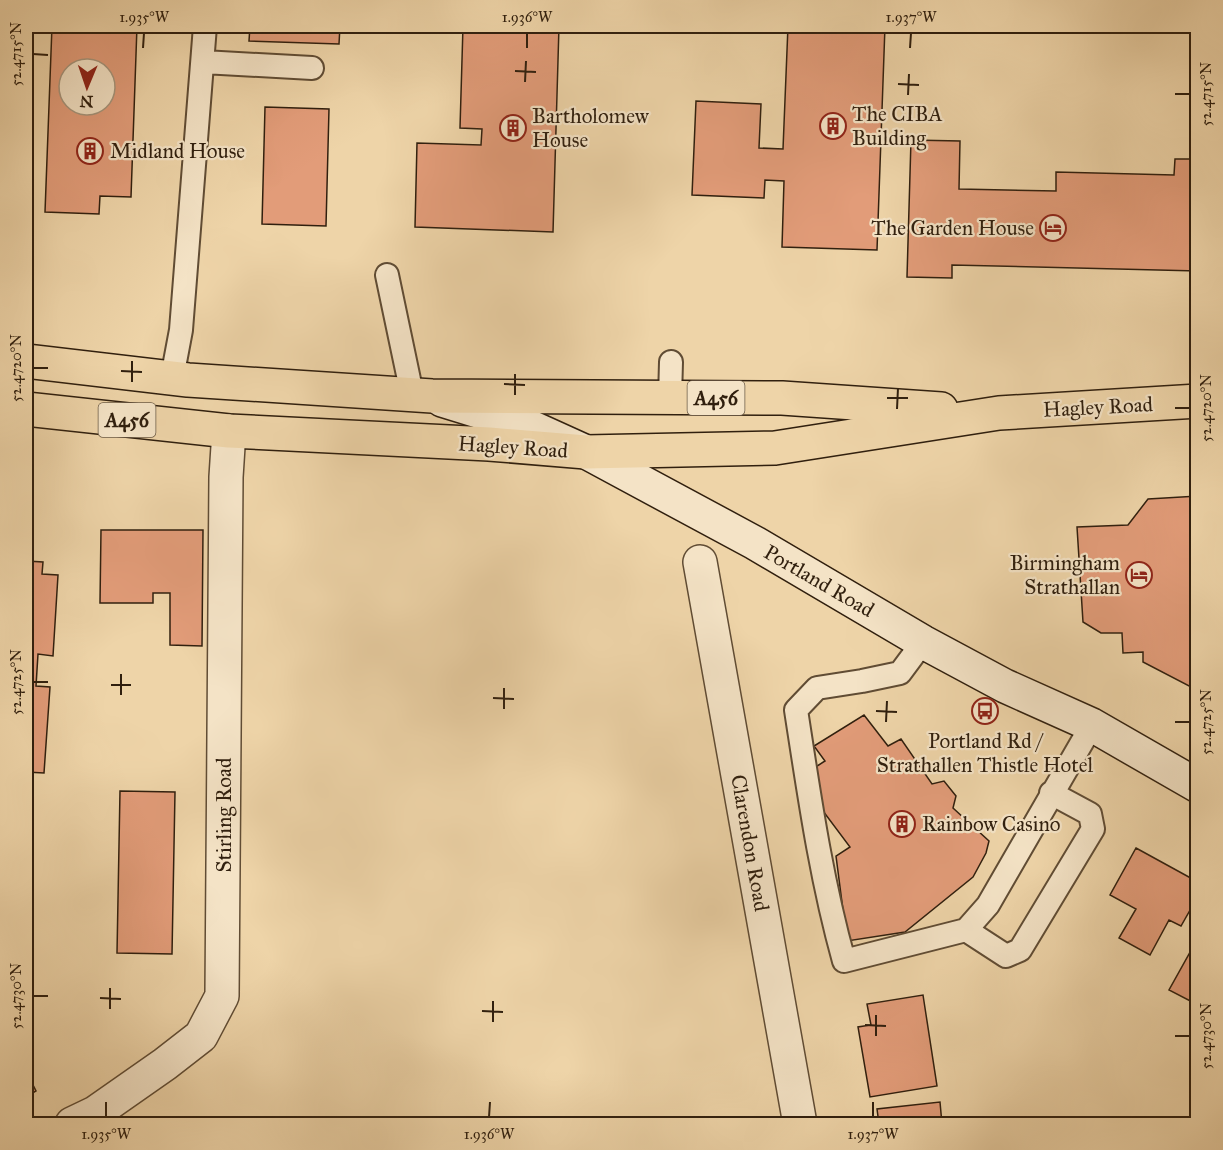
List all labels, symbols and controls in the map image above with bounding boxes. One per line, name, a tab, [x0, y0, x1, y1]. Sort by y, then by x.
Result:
text: 1.935°W	[119, 8, 170, 26]
text: 1.936°W	[502, 8, 553, 26]
text: 1.937°W	[886, 8, 937, 26]
text: 52.4715°N	[7, 21, 25, 86]
north arrow	[57, 57, 117, 117]
text: 52.4715°N	[1197, 61, 1215, 126]
text: N	[79, 92, 94, 111]
place label: The CIBA Building	[852, 101, 943, 151]
place label: Bartholomew House	[532, 103, 649, 153]
building icon: The CIBA Building	[818, 111, 848, 141]
building icon: Bartholomew House	[498, 113, 528, 143]
building icon: Midland House	[75, 136, 105, 166]
place label: Midland House	[110, 138, 245, 164]
hotel icon: The Garden House	[1038, 213, 1068, 243]
place label: The Garden House	[871, 215, 1034, 241]
text: 52.4720°N	[7, 334, 25, 402]
text: 52.4720°N	[1197, 374, 1215, 442]
road number: A456	[688, 381, 744, 415]
street label: Hagley Road	[1042, 391, 1154, 423]
road number: A456	[98, 403, 156, 437]
street label: Hagley Road	[457, 430, 569, 464]
street label: Portland Road	[759, 539, 879, 623]
place label: Birmingham Strathallan	[1010, 550, 1120, 600]
hotel icon: Birmingham Strathallan	[1124, 560, 1154, 590]
text: 52.4725°N	[7, 649, 25, 715]
text: 52.4725°N	[1197, 689, 1215, 755]
bus stop icon: Portland Rd / Strathallen Thistle Hotel	[970, 696, 1000, 726]
place label: Portland Rd / Strathallen Thistle Hotel	[877, 728, 1094, 778]
street label: Stirling Road	[211, 757, 237, 872]
street label: Clarendon Road	[725, 772, 775, 914]
building icon: Rainbow Casino	[887, 809, 917, 839]
place label: Rainbow Casino	[922, 811, 1061, 837]
text: 52.4730°N	[7, 962, 25, 1029]
text: 52.4730°N	[1197, 1002, 1215, 1069]
text: 1.935°W	[81, 1125, 132, 1143]
text: 1.936°W	[464, 1125, 515, 1143]
text: 1.937°W	[848, 1125, 899, 1143]

